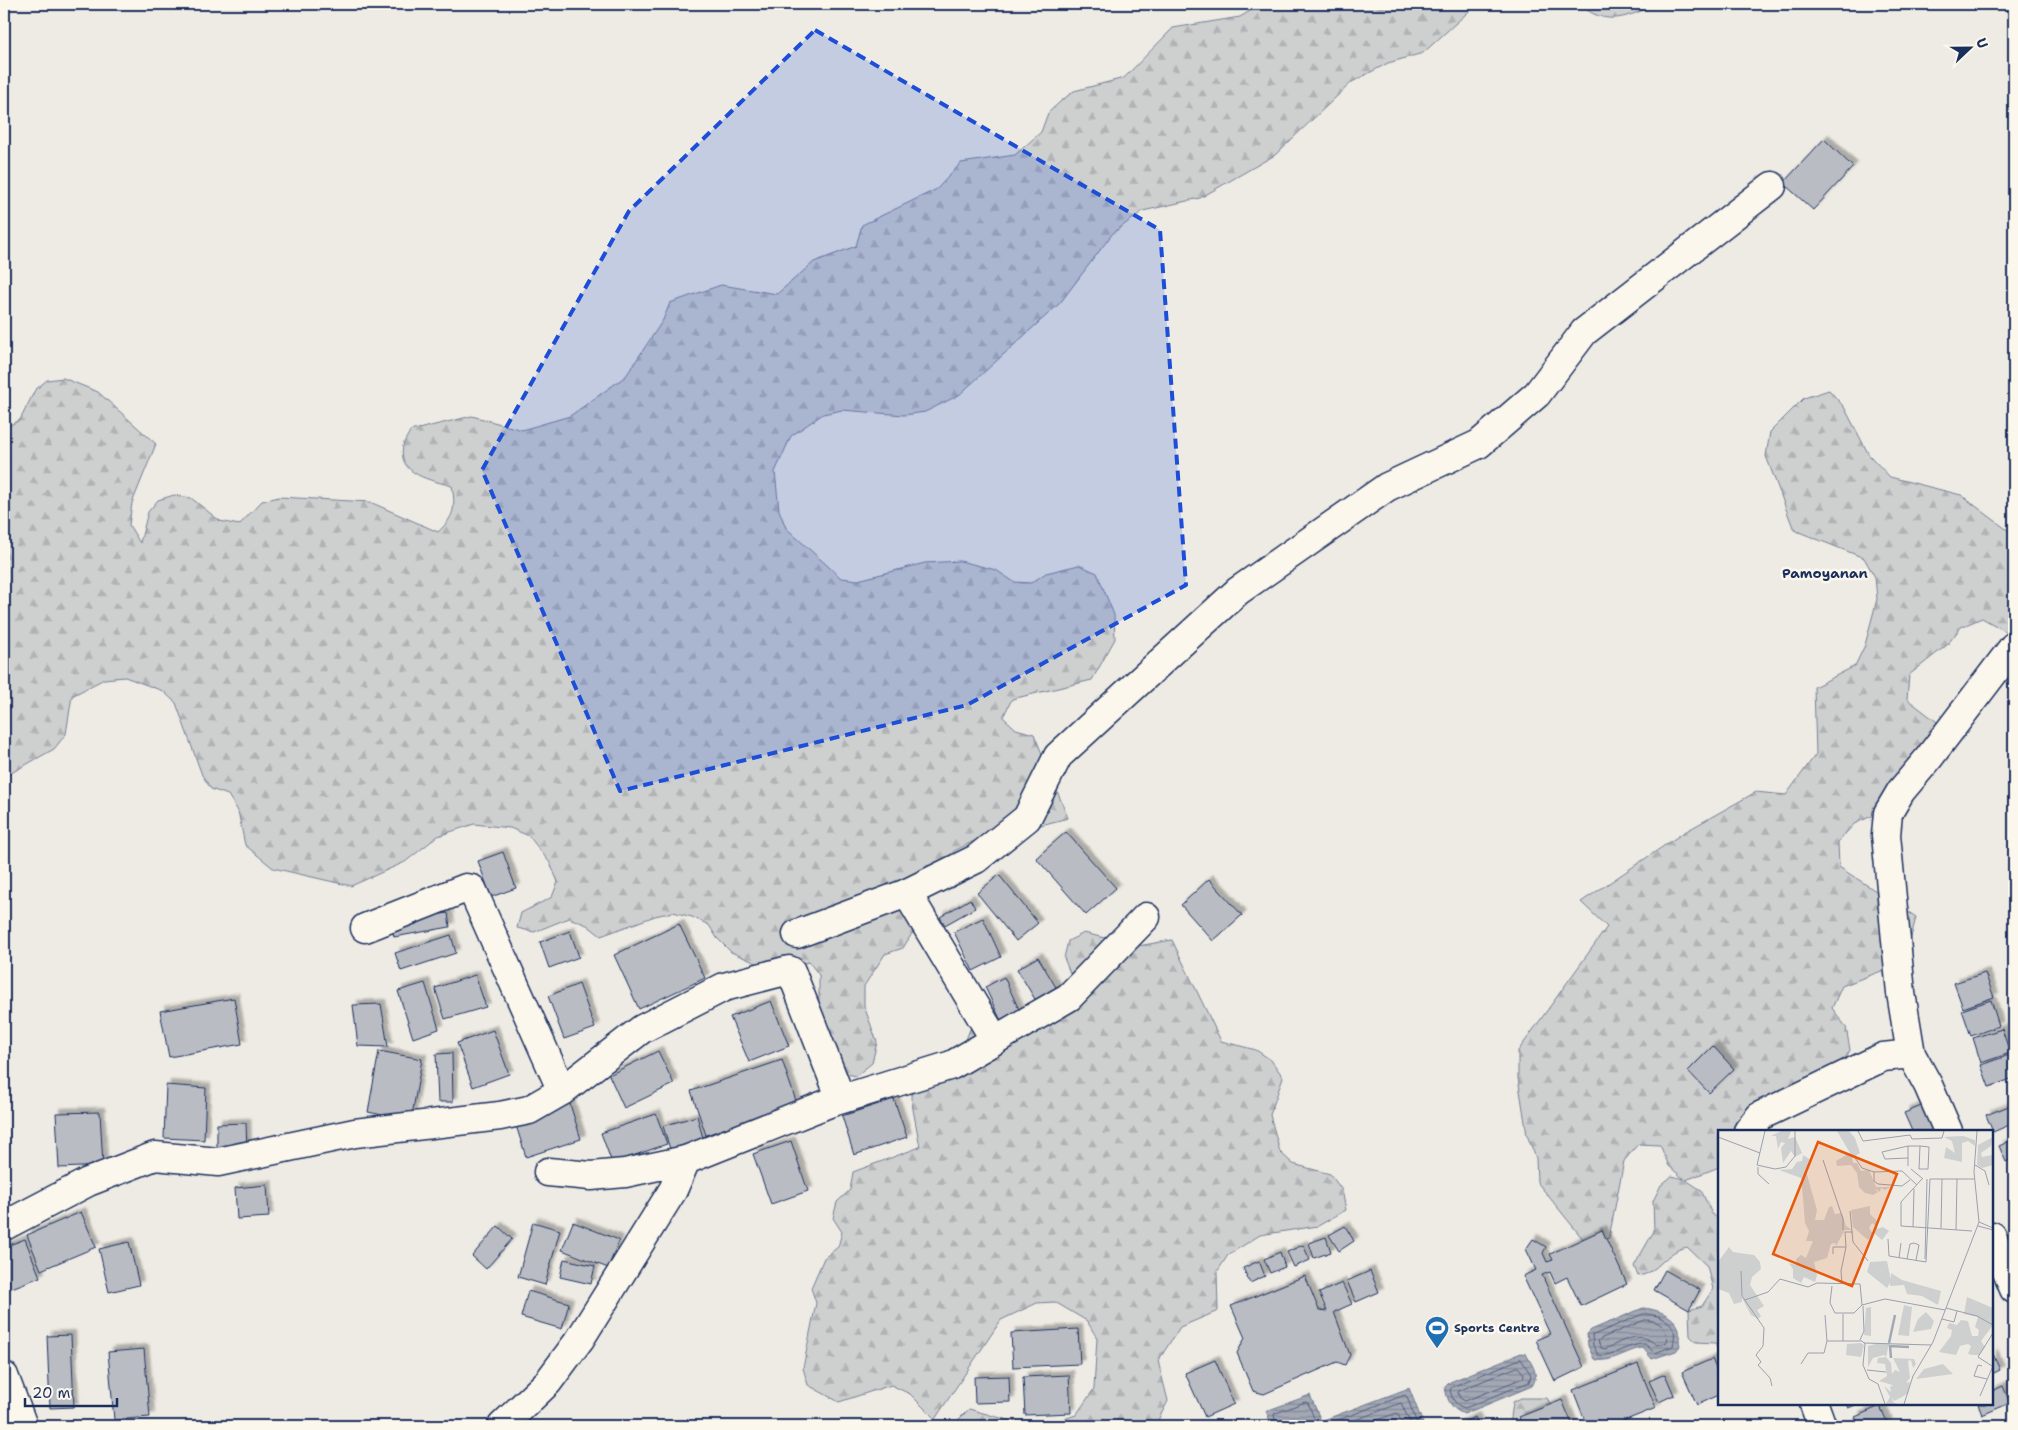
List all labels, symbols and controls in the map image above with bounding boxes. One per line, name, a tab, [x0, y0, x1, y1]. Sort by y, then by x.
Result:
north arrow	[1946, 22, 1996, 72]
text: U	[1972, 35, 1992, 51]
district label: Pamoyanan	[1782, 564, 1868, 582]
inset map	[1718, 1130, 1993, 1405]
sports icon: Sports Centre	[1424, 1315, 1450, 1349]
place label: Sports Centre	[1454, 1320, 1540, 1336]
scale bar	[25, 1375, 118, 1407]
text: 20 m	[32, 1383, 71, 1403]

